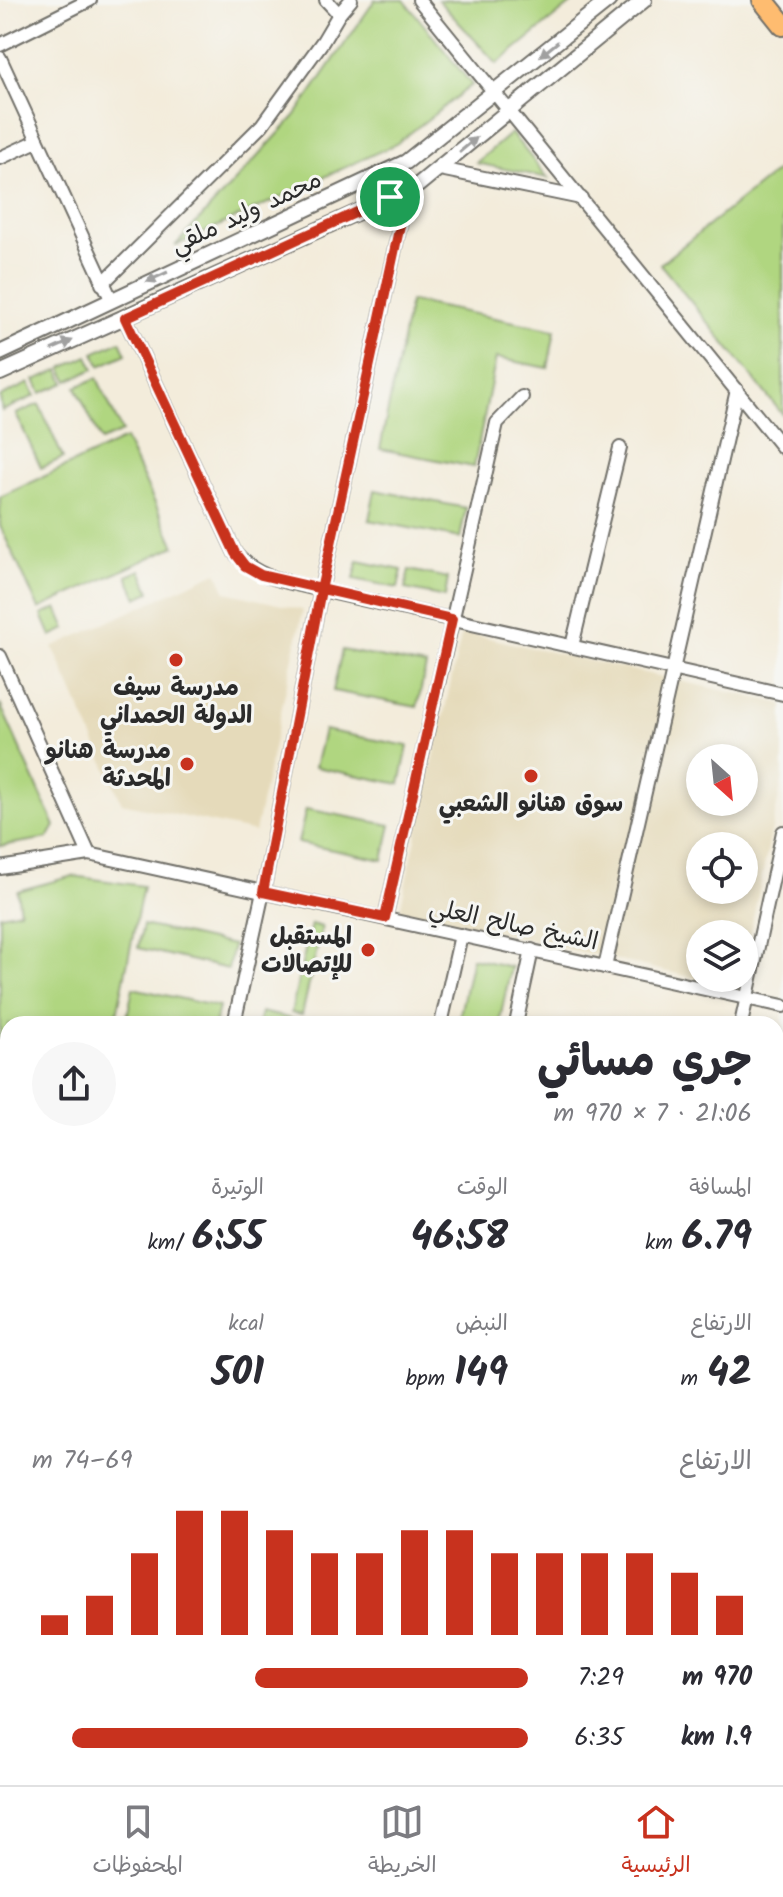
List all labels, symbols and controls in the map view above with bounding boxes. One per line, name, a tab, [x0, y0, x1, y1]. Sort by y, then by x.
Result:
one-way arrow	[539, 40, 559, 57]
one-way arrow	[458, 136, 478, 154]
street label: محمد وليد ملقي	[165, 161, 329, 265]
pin	[356, 163, 424, 231]
icon: arrive	[368, 175, 412, 219]
one-way arrow	[146, 270, 169, 284]
one-way arrow	[51, 339, 74, 352]
marker: مدرسة سيف الدولة الحمداني	[167, 651, 185, 669]
place label: مدرسة سيف الدولة الحمداني	[100, 669, 252, 736]
place label: مدرسة هنانو المحدثة	[43, 732, 171, 799]
north arrow	[686, 744, 758, 816]
map controls	[686, 744, 758, 992]
marker: مدرسة هنانو المحدثة	[178, 755, 196, 773]
marker: سوق هنانو الشعبي	[522, 767, 540, 785]
place label: سوق هنانو الشعبي	[439, 785, 623, 824]
button: locate	[686, 832, 758, 904]
street label: الشيخ صالح العلي	[426, 889, 602, 962]
place label: المستقبل للإتصالات	[261, 918, 352, 985]
button: layers	[686, 920, 758, 992]
marker: المستقبل للإتصالات	[359, 941, 377, 959]
text: جري مسائي	[537, 1028, 752, 1098]
button: share	[32, 1042, 116, 1126]
text: 21:06 · 7 × 970 m	[553, 1093, 752, 1135]
text: الوتيرة	[211, 1171, 264, 1206]
text: الوقت	[457, 1171, 508, 1206]
text: المسافة	[689, 1171, 752, 1206]
text: 6:55	[192, 1206, 264, 1270]
text: 46:58	[411, 1206, 508, 1270]
text: 6.79	[682, 1206, 752, 1270]
text: /km	[148, 1226, 192, 1261]
text: km	[645, 1226, 682, 1261]
text: kcal	[228, 1307, 264, 1342]
text: النبض	[455, 1307, 508, 1342]
text: الارتفاع	[690, 1307, 752, 1342]
text: 501	[211, 1342, 264, 1406]
text: 149	[454, 1342, 508, 1406]
text: 42	[707, 1342, 752, 1406]
text: bpm	[405, 1362, 454, 1397]
text: m	[681, 1362, 707, 1397]
text: 69–74 m	[32, 1440, 132, 1482]
text: الارتفاع	[679, 1441, 752, 1483]
text: 7:29	[578, 1657, 624, 1699]
text: 970 m	[682, 1657, 752, 1699]
text: 6:35	[574, 1717, 624, 1759]
text: 1.9 km	[681, 1717, 752, 1759]
tab: المحفوظات	[92, 1800, 183, 1884]
tab: الخريطة	[368, 1800, 437, 1884]
tab: الرئيسية	[621, 1800, 691, 1884]

